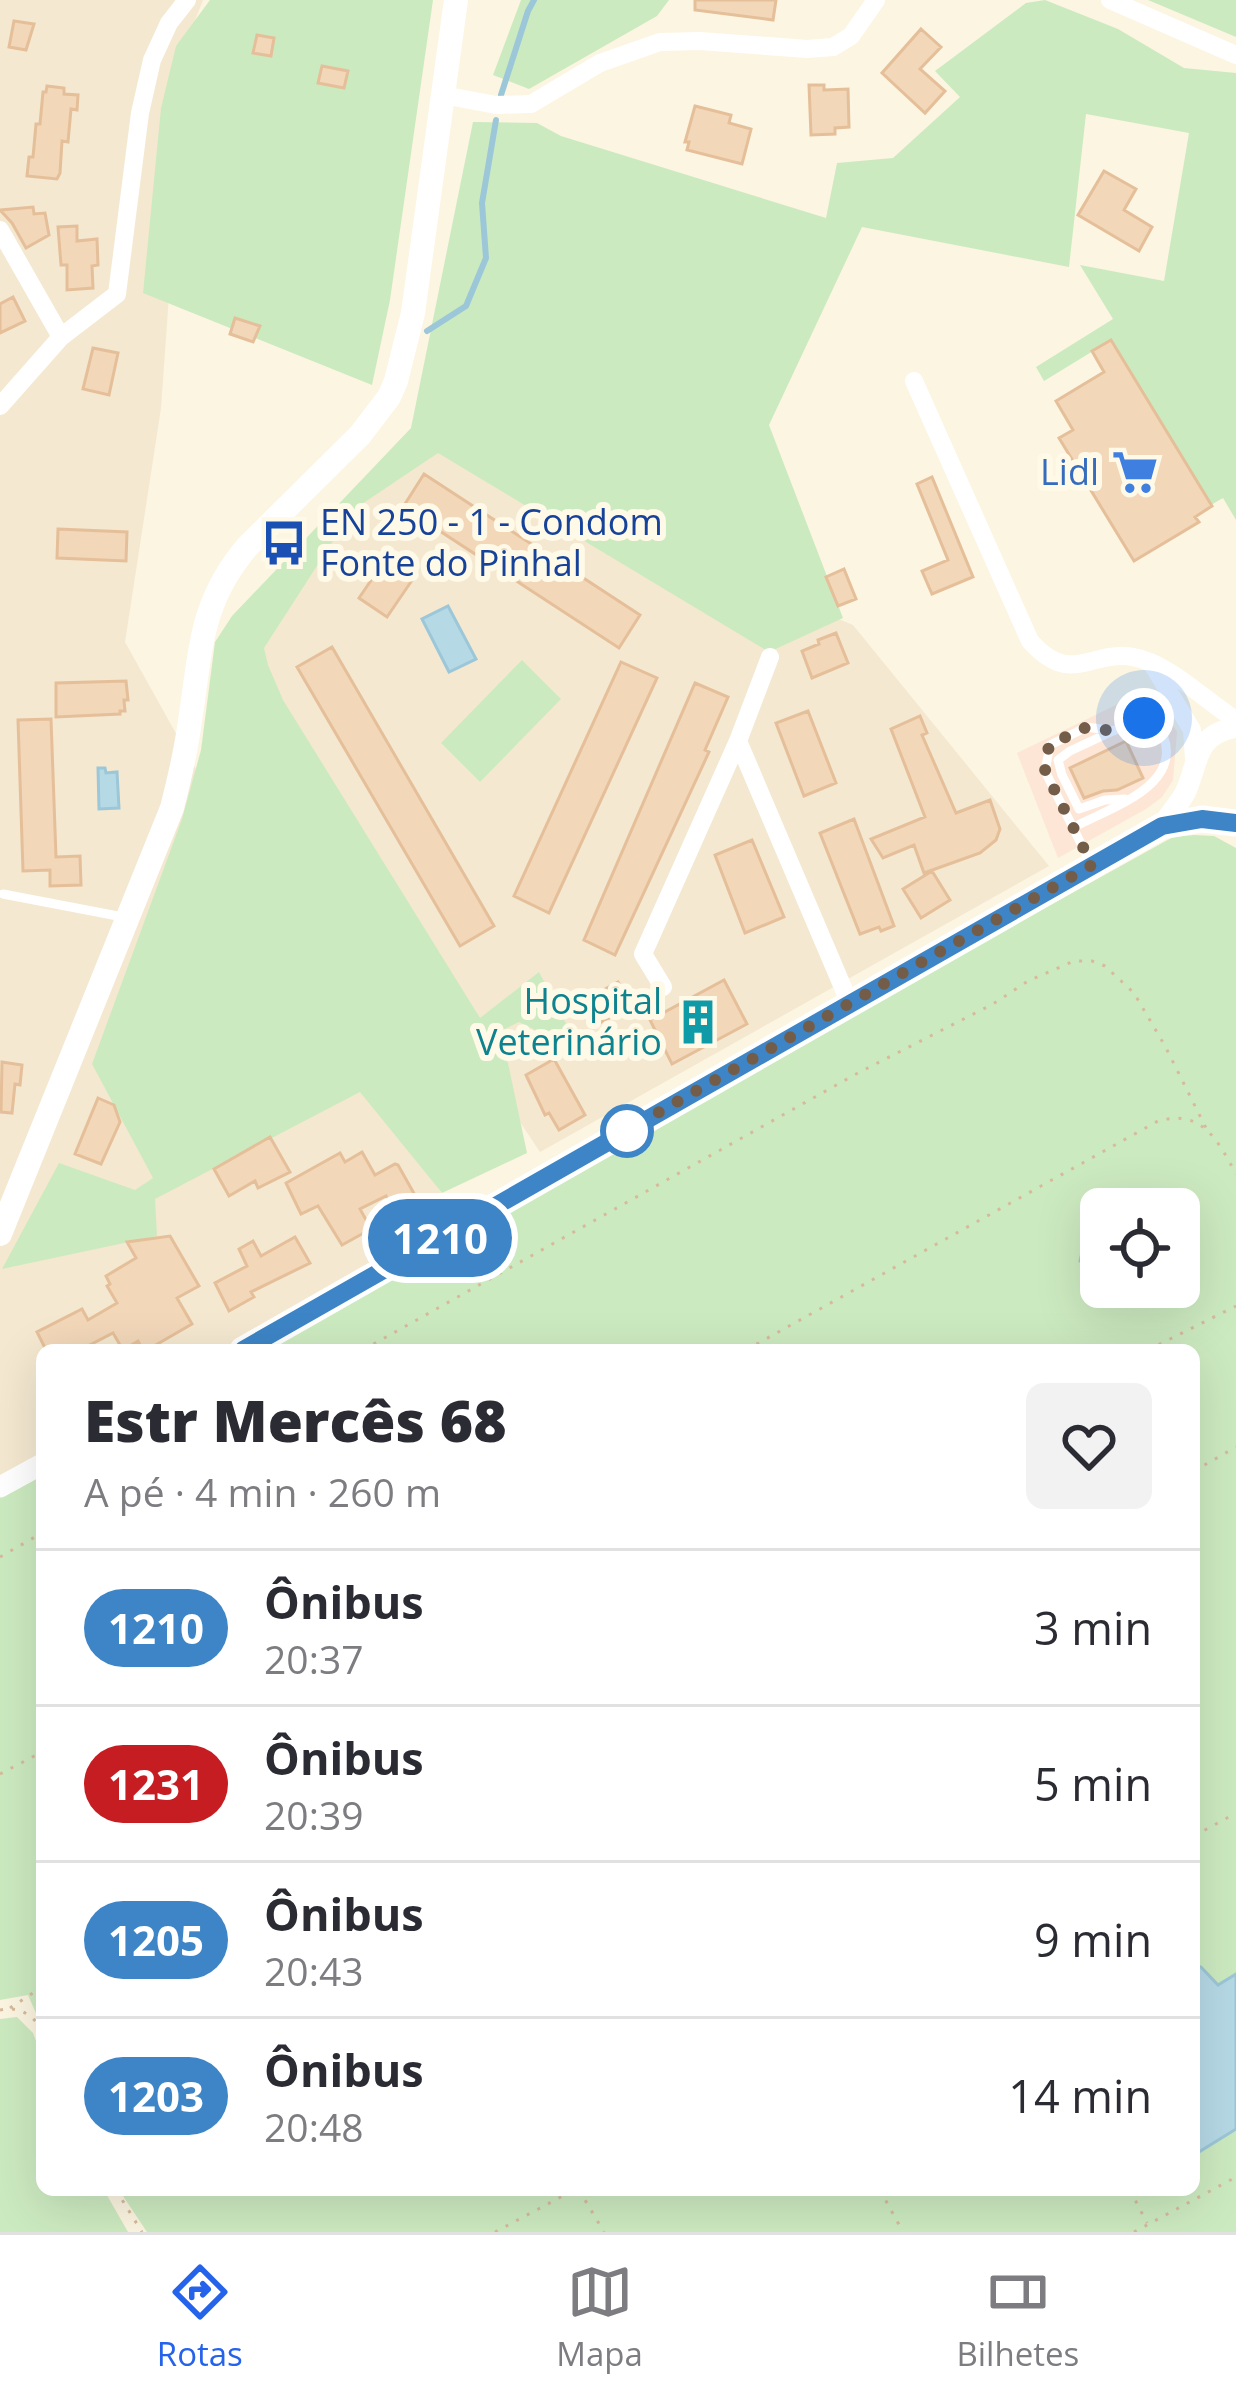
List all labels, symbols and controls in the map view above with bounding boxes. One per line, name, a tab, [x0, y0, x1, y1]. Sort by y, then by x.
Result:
place label: Lidl	[1040, 447, 1099, 496]
supermarket icon: Lidl	[1110, 447, 1160, 497]
place label: EN 250 - 1 - Condom Fonte do Pinhal	[320, 497, 663, 587]
bus stop icon: EN 250 - 1 - Condom Fonte do Pinhal	[259, 518, 309, 568]
your location	[1114, 688, 1174, 748]
place label: Hospital Veterinário	[476, 976, 662, 1066]
building icon: Hospital Veterinário	[673, 997, 723, 1047]
unlabelled marker	[602, 1106, 652, 1156]
map controls	[1080, 1188, 1200, 1308]
button: locate	[1080, 1188, 1200, 1308]
line badge: 1210	[356, 1199, 524, 1277]
text: 1210	[392, 1209, 488, 1266]
text: Estr Mercês 68	[84, 1381, 507, 1459]
button: heart	[1026, 1383, 1152, 1509]
text: A pé · 4 min · 260 m	[84, 1465, 441, 1518]
text: Ônibus	[264, 1571, 424, 1632]
text: 3 min	[1034, 1597, 1152, 1658]
text: 1210	[108, 1599, 204, 1656]
text: 20:37	[264, 1632, 364, 1685]
text: Ônibus	[264, 1727, 424, 1788]
text: 5 min	[1034, 1753, 1152, 1814]
text: 1231	[108, 1755, 204, 1812]
text: 20:39	[264, 1788, 364, 1841]
text: Ônibus	[264, 1883, 424, 1944]
text: 9 min	[1034, 1909, 1152, 1970]
text: 1205	[108, 1911, 204, 1968]
text: 20:43	[264, 1944, 364, 1997]
text: Ônibus	[264, 2039, 424, 2100]
text: 14 min	[1008, 2065, 1152, 2126]
text: 1203	[108, 2067, 204, 2124]
text: 20:48	[264, 2100, 364, 2153]
tab: Rotas	[157, 2259, 243, 2376]
tab: Mapa	[556, 2259, 643, 2376]
tab: Bilhetes	[956, 2259, 1079, 2376]

